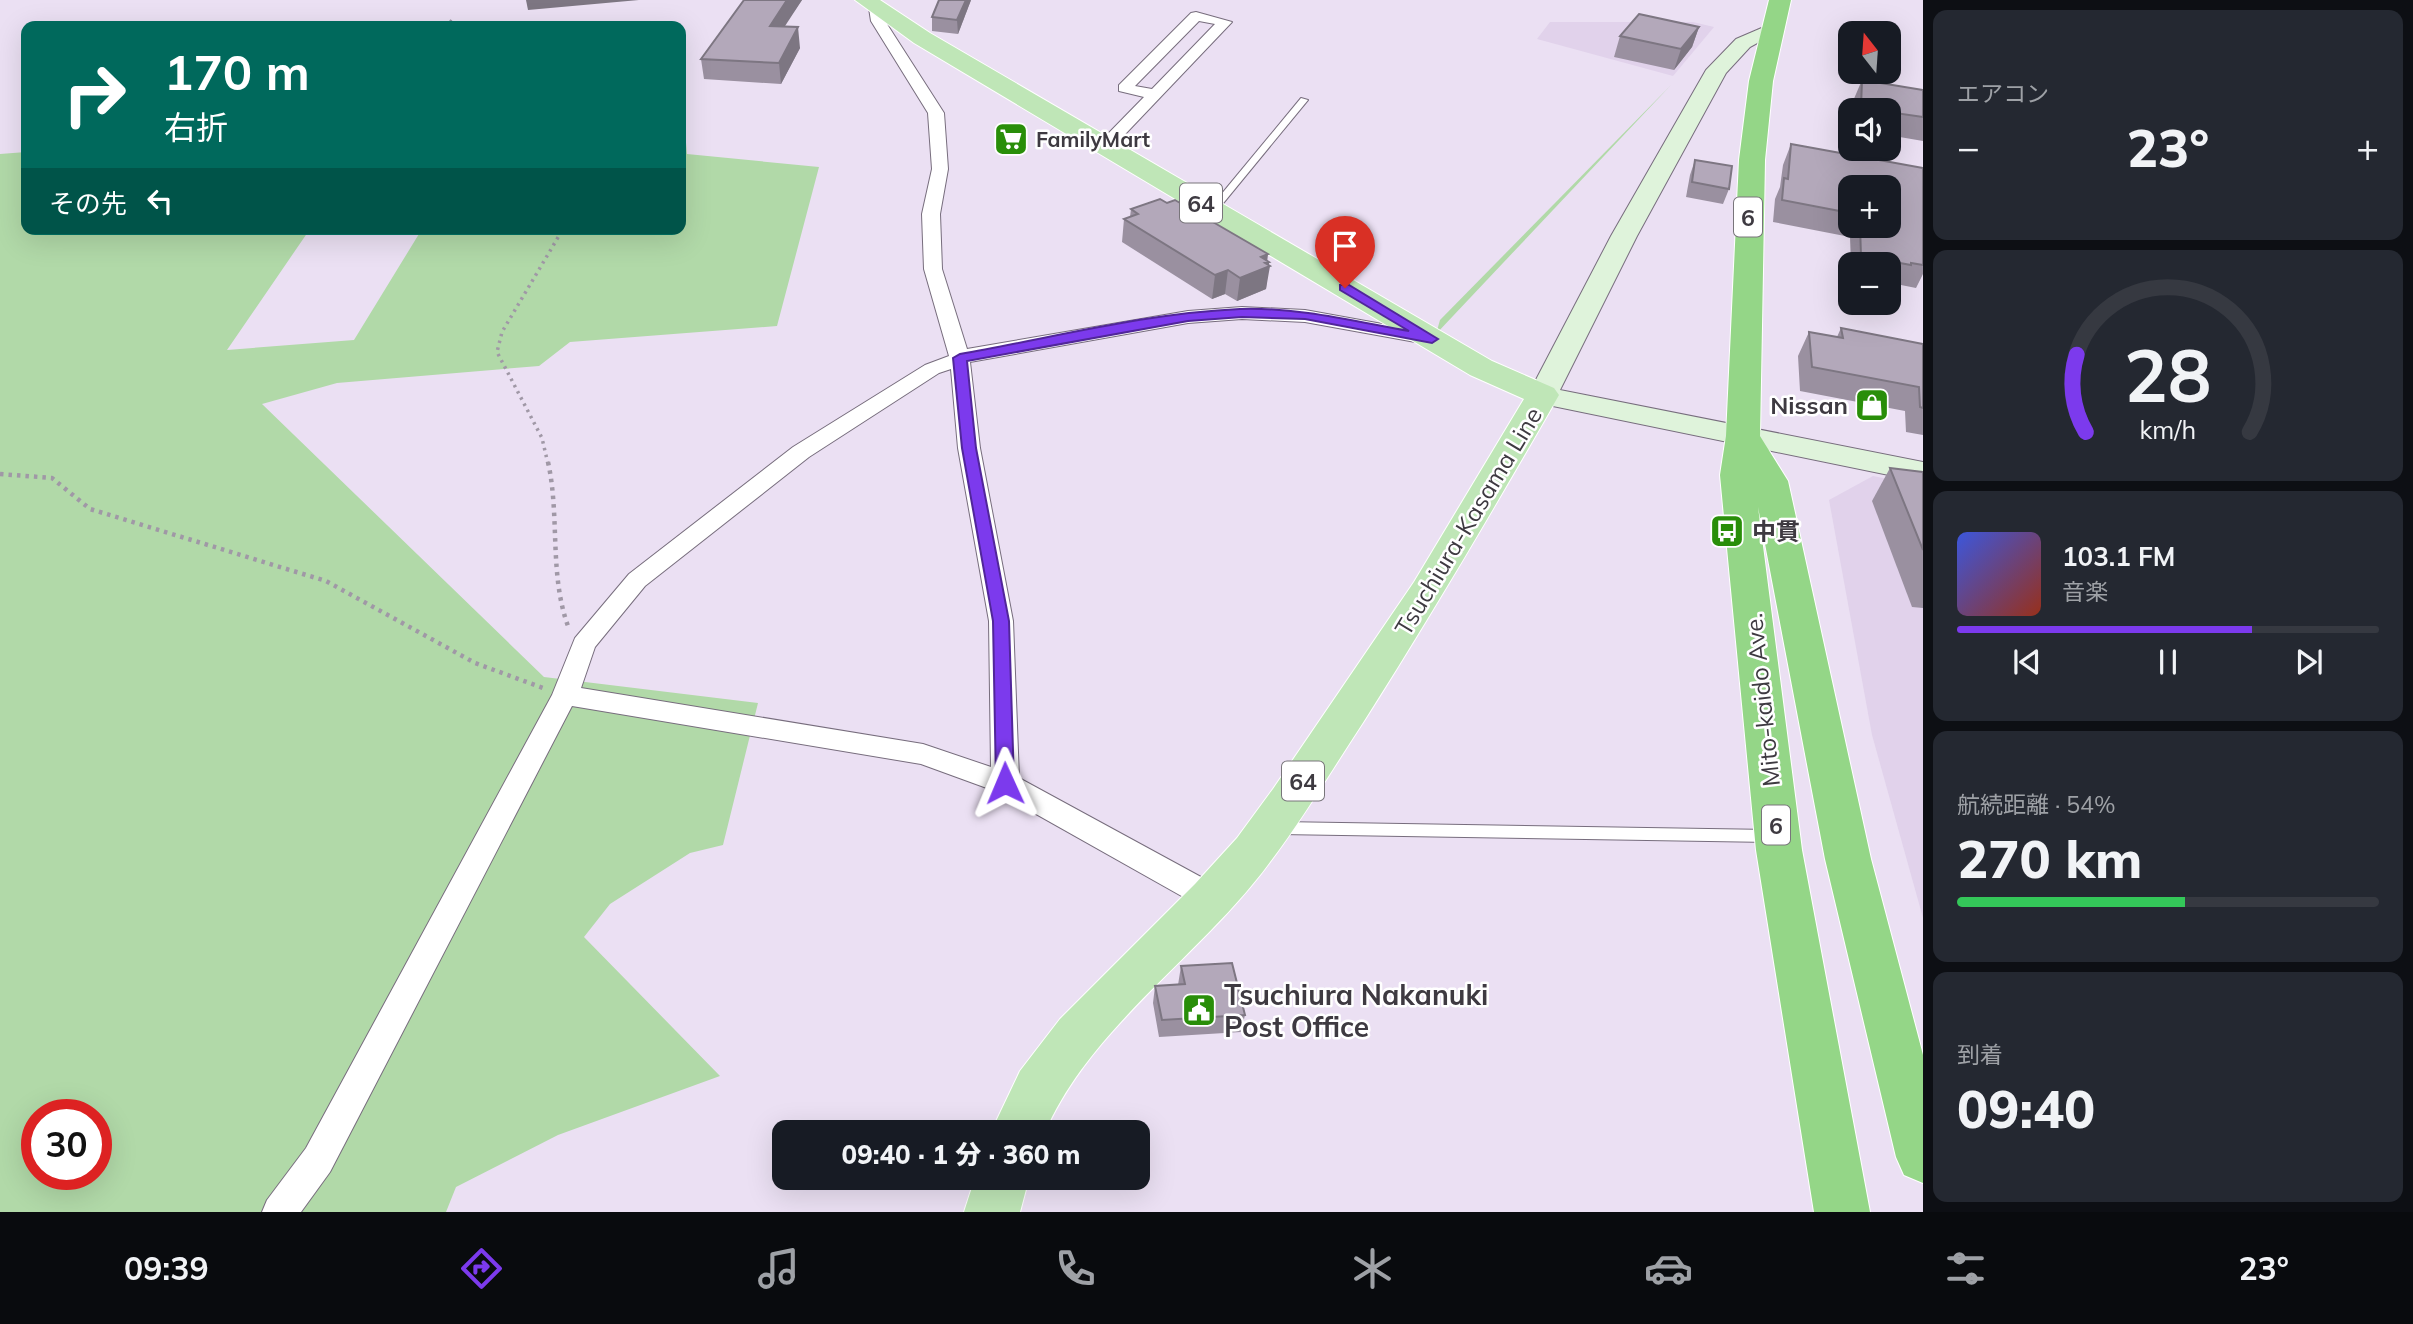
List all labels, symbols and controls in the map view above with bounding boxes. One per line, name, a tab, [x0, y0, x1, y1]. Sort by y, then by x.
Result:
north arrow	[1838, 21, 1900, 84]
map controls	[1838, 21, 1901, 315]
text: 170 m	[164, 41, 310, 102]
icon: right	[49, 49, 140, 140]
text: エアコン	[1957, 79, 2049, 108]
button: sound	[1838, 98, 1901, 161]
text: 右折	[164, 107, 228, 147]
text: 23°	[2127, 115, 2209, 180]
supermarket icon: FamilyMart	[992, 120, 1030, 158]
text: −	[1957, 123, 1980, 171]
text: +	[2356, 123, 2379, 171]
place label: FamilyMart	[1036, 126, 1150, 152]
button: +	[1838, 175, 1901, 238]
icon: left	[141, 182, 179, 220]
road number: 64	[1180, 184, 1222, 222]
text: その先	[49, 187, 127, 220]
road number: 6	[1734, 198, 1762, 236]
pin	[1315, 216, 1375, 288]
icon: arrive	[1326, 227, 1364, 265]
button: −	[1838, 252, 1901, 315]
text: 28	[2124, 329, 2212, 420]
shop icon: Nissan	[1853, 386, 1891, 424]
place label: Nissan	[1770, 390, 1848, 420]
street label: Tsuchiura-Kasama Line	[1388, 402, 1548, 640]
text: km/h	[2140, 413, 2196, 444]
bus stop icon: 中貫	[1708, 512, 1746, 550]
place label: 中貫	[1752, 516, 1800, 546]
text: 103.1 FM	[2062, 540, 2175, 573]
text: 音楽	[2062, 577, 2108, 606]
street label: Mito-kaido Ave.	[1738, 612, 1786, 788]
icon: previous	[2008, 643, 2046, 681]
icon: pause	[2149, 643, 2187, 681]
icon: next	[2290, 643, 2328, 681]
position arrow	[968, 746, 1042, 820]
road number: 64	[1282, 762, 1324, 800]
text: 航続距離 · 54%	[1957, 790, 2115, 819]
road number: 6	[1762, 806, 1790, 845]
text: 270 km	[1957, 826, 2142, 891]
place label: Tsuchiura Nakanuki Post Office	[1224, 977, 1488, 1044]
public building icon: Tsuchiura Nakanuki Post Office	[1180, 991, 1218, 1029]
text: 到着	[1957, 1040, 2003, 1069]
text: 09:40	[1957, 1076, 2095, 1141]
speed limit sign: 30	[21, 1099, 112, 1190]
text: 09:40 · 1 分 · 360 m	[842, 1138, 1080, 1171]
icon: directions	[457, 1244, 506, 1293]
icon: music	[754, 1244, 803, 1293]
icon: phone	[1051, 1244, 1100, 1293]
icon: climate	[1348, 1244, 1397, 1293]
icon: car	[1644, 1244, 1693, 1293]
icon: filters	[1941, 1244, 1990, 1293]
text: 09:39	[124, 1248, 209, 1288]
text: 23°	[2238, 1248, 2289, 1288]

